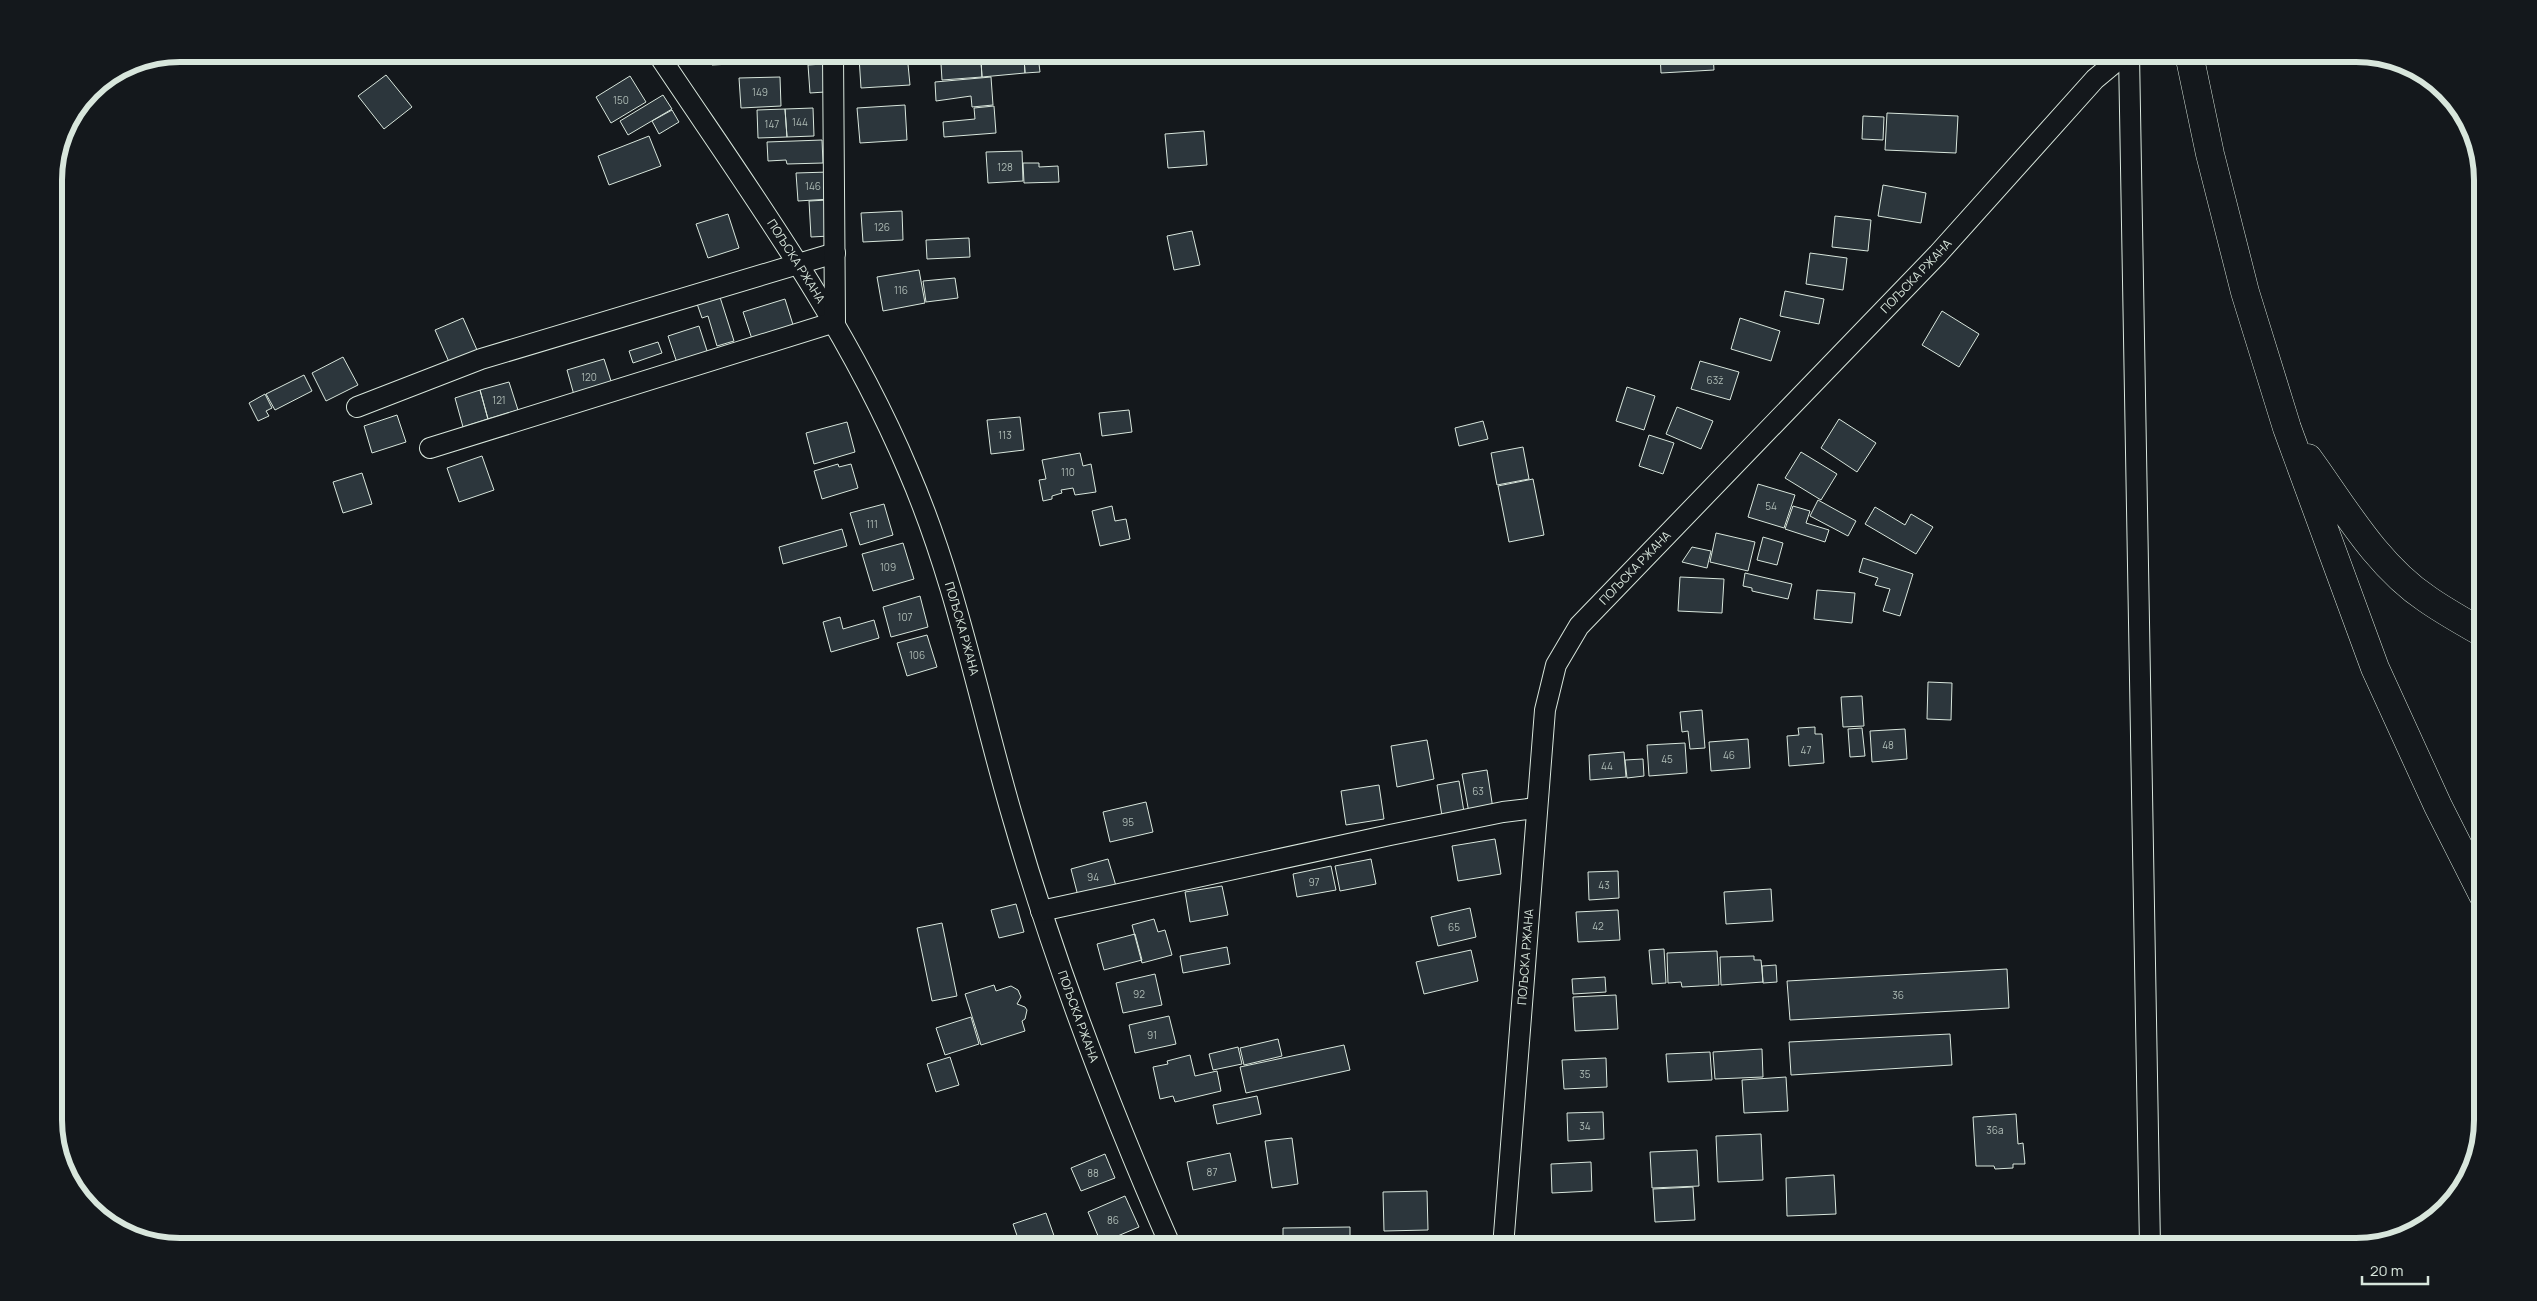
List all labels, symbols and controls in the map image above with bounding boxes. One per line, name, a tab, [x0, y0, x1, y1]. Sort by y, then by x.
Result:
house number: 149	[752, 85, 768, 99]
house number: 150	[613, 93, 629, 107]
house number: 144	[792, 115, 808, 129]
house number: 147	[765, 117, 779, 131]
house number: 128	[997, 160, 1013, 174]
house number: 146	[805, 179, 821, 193]
street label: ПОЉСКА РЖАНА	[763, 216, 829, 307]
house number: 126	[874, 220, 890, 234]
street label: ПОЉСКА РЖАНА	[1876, 235, 1956, 317]
house number: 116	[894, 283, 908, 297]
house number: 120	[581, 370, 597, 384]
house number: 63ž	[1706, 373, 1724, 387]
house number: 121	[492, 393, 506, 407]
house number: 113	[998, 428, 1012, 442]
house number: 110	[1061, 465, 1075, 479]
house number: 54	[1765, 499, 1777, 513]
house number: 111	[866, 517, 878, 531]
street label: ПОЉСКА РЖАНА	[1595, 527, 1675, 608]
house number: 109	[880, 560, 896, 574]
street label: ПОЉСКА РЖАНА	[941, 580, 983, 678]
house number: 107	[897, 610, 913, 624]
house number: 106	[909, 648, 925, 662]
house number: 48	[1882, 738, 1894, 752]
house number: 47	[1801, 743, 1811, 757]
house number: 46	[1723, 748, 1735, 762]
house number: 45	[1661, 752, 1673, 766]
house number: 44	[1601, 759, 1613, 773]
house number: 63	[1472, 784, 1484, 798]
house number: 95	[1122, 815, 1134, 829]
house number: 94	[1087, 870, 1099, 884]
house number: 97	[1308, 875, 1320, 889]
house number: 43	[1598, 878, 1610, 892]
street label: ПОЉСКА РЖАНА	[1513, 908, 1537, 1006]
house number: 42	[1592, 919, 1604, 933]
house number: 65	[1448, 920, 1460, 934]
street label: ПОЉСКА РЖАНА	[1054, 968, 1103, 1065]
house number: 92	[1133, 987, 1145, 1001]
house number: 36	[1892, 988, 1904, 1002]
house number: 91	[1147, 1028, 1157, 1042]
house number: 35	[1579, 1067, 1591, 1081]
house number: 34	[1579, 1119, 1591, 1133]
house number: 36a	[1986, 1123, 2004, 1137]
house number: 87	[1207, 1165, 1217, 1179]
house number: 88	[1087, 1166, 1099, 1180]
house number: 86	[1107, 1213, 1119, 1227]
scale bar	[2362, 1254, 2428, 1286]
text: 20 m	[2370, 1260, 2403, 1281]

